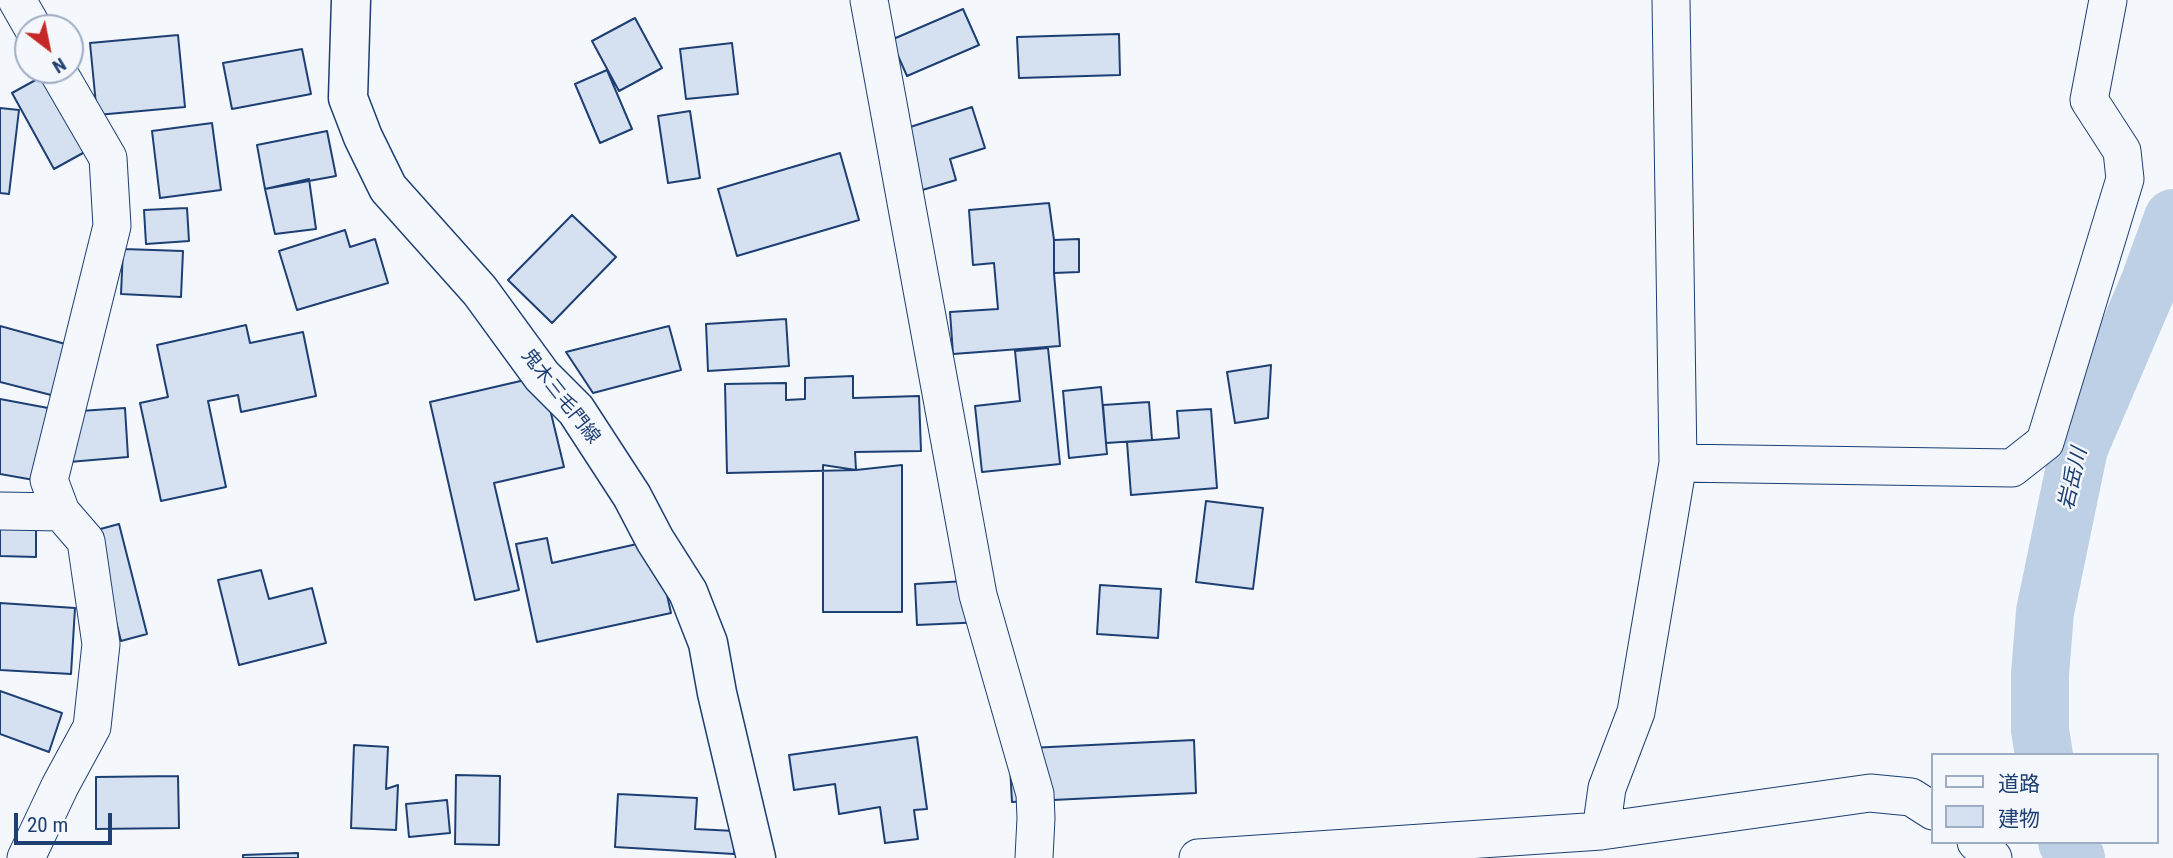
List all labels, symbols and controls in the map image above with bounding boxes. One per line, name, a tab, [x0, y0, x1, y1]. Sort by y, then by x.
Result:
north arrow	[14, 14, 84, 84]
text: N	[48, 53, 70, 78]
street label: 鬼木三毛門線	[516, 345, 604, 449]
water label: 岩岳川	[2055, 445, 2093, 513]
legend	[1932, 753, 2159, 844]
text: 道路	[1998, 772, 2040, 796]
scale bar	[18, 798, 116, 842]
text: 建物	[1998, 807, 2040, 831]
text: 20 m	[27, 813, 68, 837]

